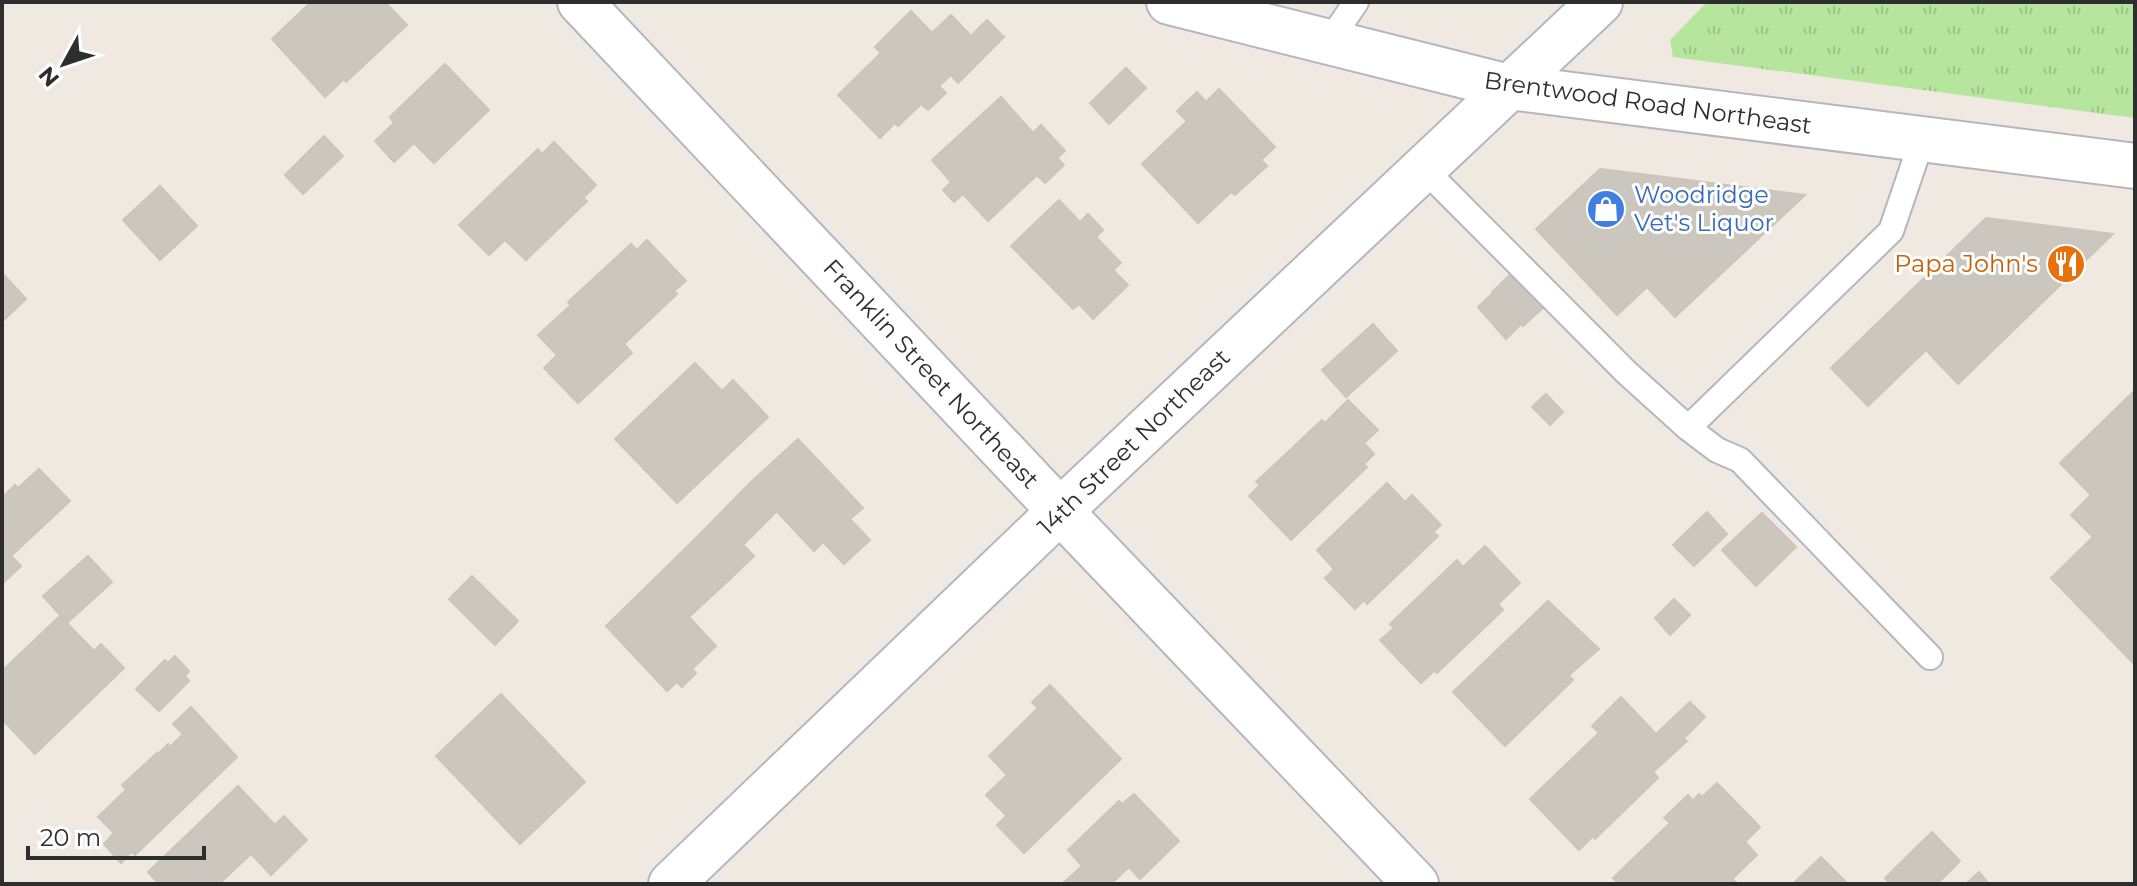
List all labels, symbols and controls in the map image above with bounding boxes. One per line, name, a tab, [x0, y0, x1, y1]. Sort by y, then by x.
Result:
north arrow	[24, 24, 104, 104]
text: N	[33, 61, 65, 92]
street label: Brentwood Road Northeast	[1482, 65, 1814, 140]
place label: Woodridge Vet's Liquor	[1634, 180, 1774, 237]
shop icon: Woodridge Vet's Liquor	[1585, 188, 1627, 230]
restaurant icon: Papa John's	[2045, 243, 2087, 285]
place label: Papa John's	[1894, 249, 2038, 278]
street label: Franklin Street Northeast	[817, 253, 1045, 494]
street label: 14th Street Northeast	[1032, 342, 1236, 541]
scale bar	[28, 810, 204, 860]
text: 20 m	[40, 823, 101, 852]

